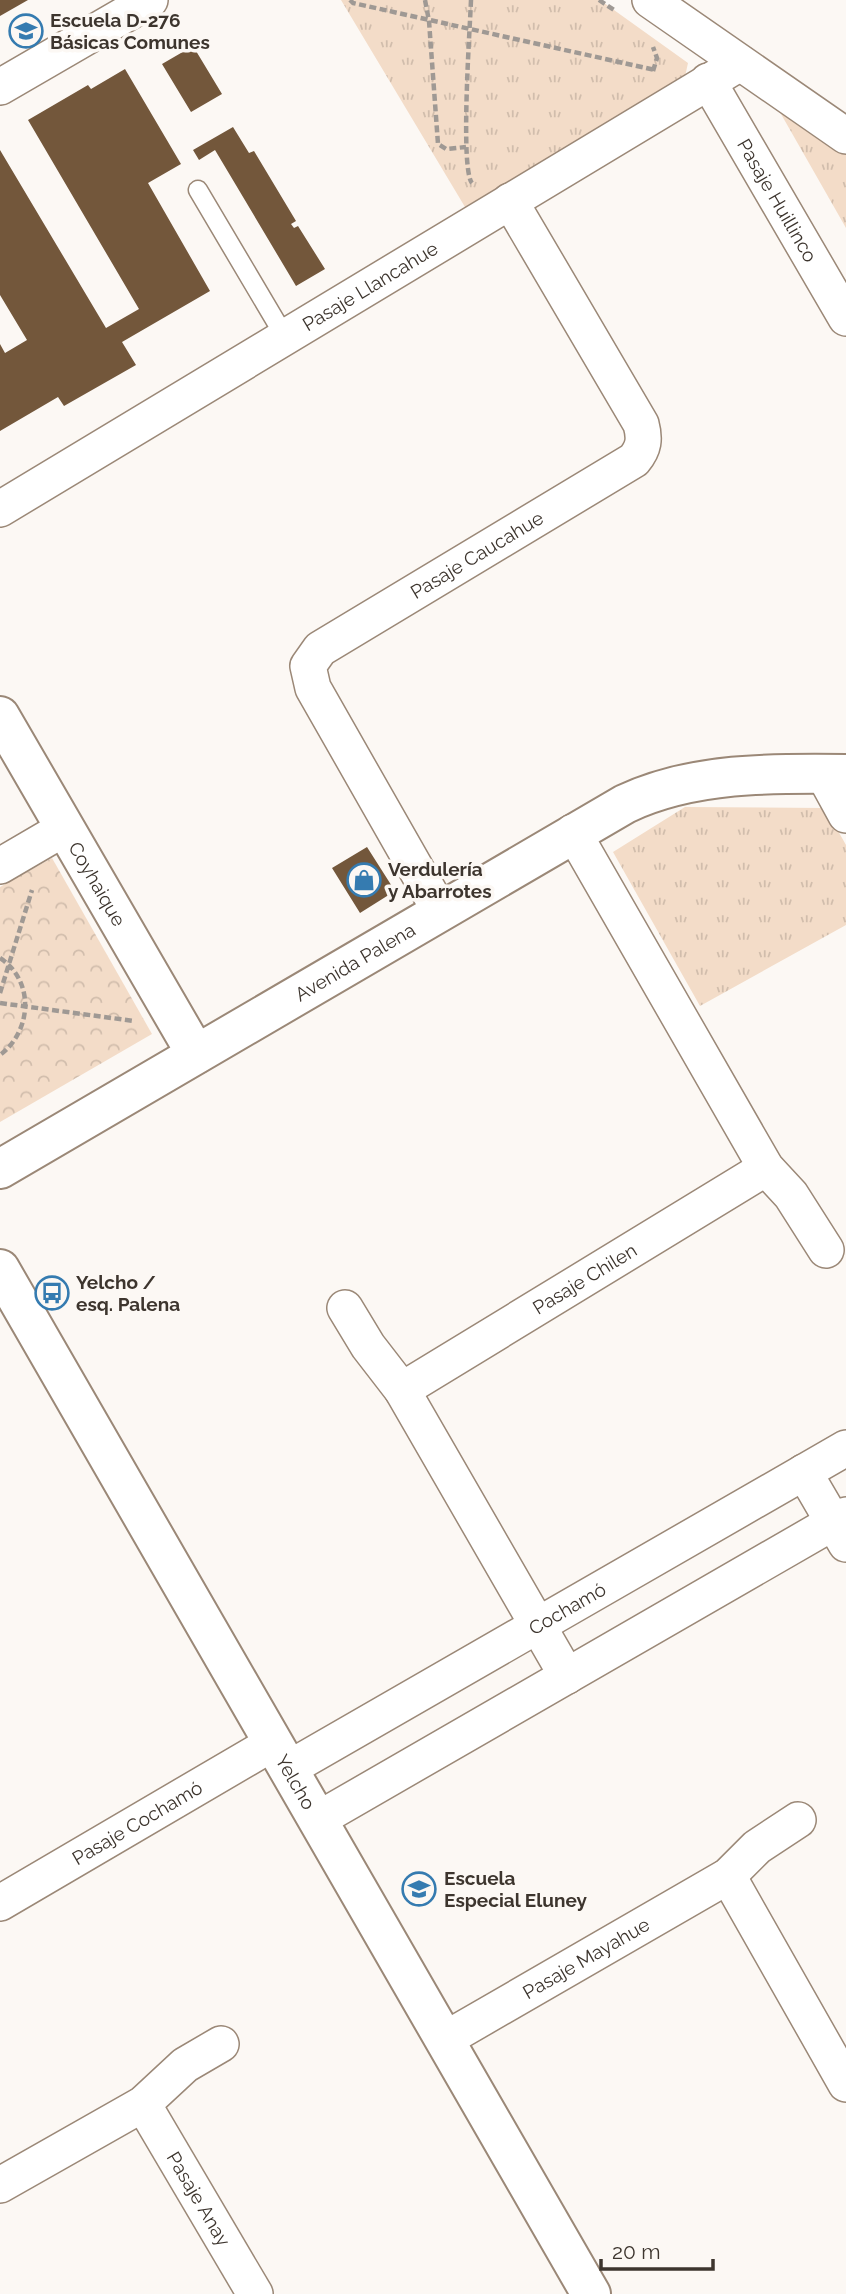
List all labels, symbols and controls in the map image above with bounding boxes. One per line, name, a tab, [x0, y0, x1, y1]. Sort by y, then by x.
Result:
place label: Escuela D-276 Básicas Comunes	[50, 9, 210, 53]
school or university icon: Escuela D-276 Básicas Comunes	[7, 12, 45, 50]
street label: Pasaje Huillinco	[733, 135, 822, 266]
street label: Pasaje Llancahue	[298, 237, 442, 335]
street label: Pasaje Caucahue	[406, 506, 547, 603]
street label: Coyhaique	[64, 838, 130, 930]
place label: Verdulería y Abarrotes	[388, 858, 492, 902]
shop icon: Verdulería y Abarrotes	[345, 861, 383, 899]
street label: Avenida Palena	[291, 918, 419, 1005]
street label: Pasaje Chilen	[529, 1239, 641, 1319]
place label: Yelcho / esq. Palena	[76, 1271, 180, 1315]
bus stop icon: Yelcho / esq. Palena	[33, 1274, 71, 1312]
street label: Cochamó	[525, 1578, 609, 1639]
street label: Yelcho	[271, 1750, 320, 1813]
street label: Pasaje Cochamó	[68, 1776, 206, 1869]
place label: Escuela Especial Eluney	[444, 1867, 587, 1911]
school or university icon: Escuela Especial Eluney	[400, 1870, 438, 1908]
street label: Pasaje Mayahue	[519, 1913, 653, 2003]
street label: Pasaje Anay	[163, 2148, 235, 2250]
scale bar	[601, 2228, 713, 2272]
text: 20 m	[612, 2239, 660, 2264]

